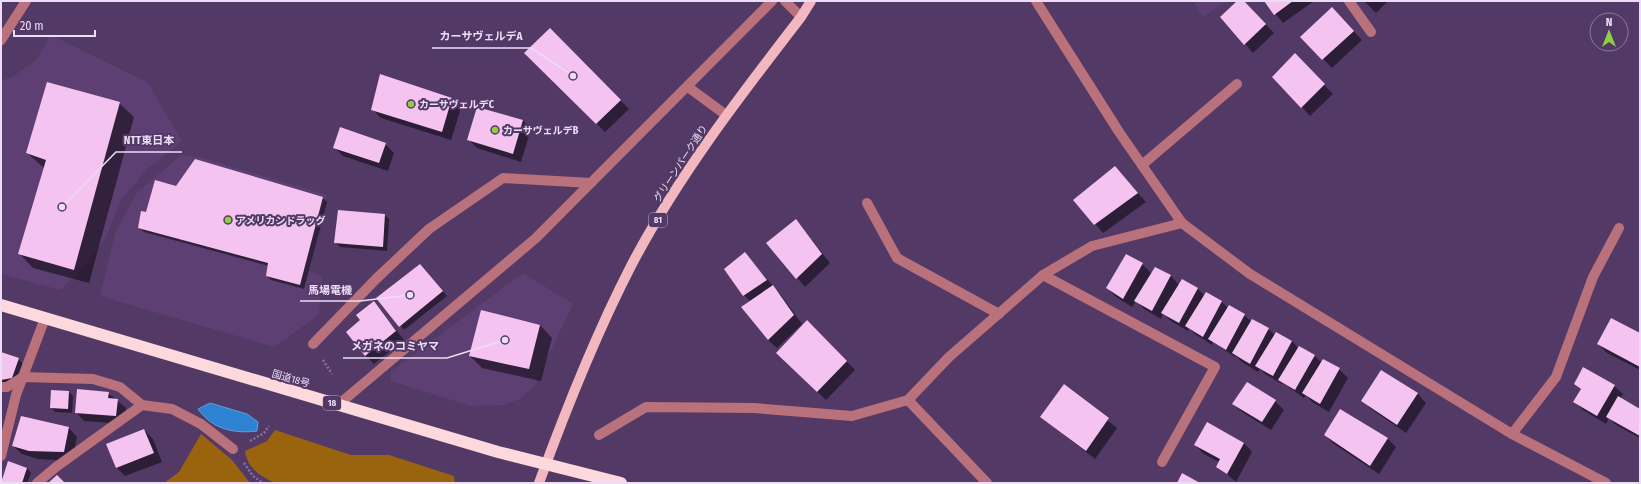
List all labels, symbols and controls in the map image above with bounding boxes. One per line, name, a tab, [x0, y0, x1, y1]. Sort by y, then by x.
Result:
scale bar	[14, 12, 95, 38]
north arrow	[1589, 12, 1629, 52]
text: N	[1606, 16, 1612, 29]
text: 20 m	[20, 19, 44, 33]
callout: カーサヴェルデA	[432, 25, 531, 48]
text: カーサヴェルデA	[440, 30, 523, 43]
marker: カーサヴェルデC	[406, 99, 416, 109]
place label: カーサヴェルデC	[419, 99, 495, 111]
street label: グリーンパーク通り	[651, 123, 710, 204]
marker: カーサヴェルデB	[490, 125, 500, 135]
place label: カーサヴェルデB	[503, 125, 579, 137]
callout: NTT東日本	[116, 129, 182, 152]
text: NTT東日本	[124, 134, 174, 147]
road number: 81	[649, 213, 667, 227]
marker: アメリカンドラッグ	[223, 215, 233, 225]
place label: アメリカンドラッグ	[236, 215, 326, 227]
callout: 馬場電機	[300, 278, 360, 301]
text: 馬場電機	[308, 284, 352, 297]
callout: メガネのコミヤマ	[343, 335, 447, 358]
text: メガネのコミヤマ	[351, 340, 439, 353]
street label: 国道18号	[270, 368, 311, 390]
road number: 18	[323, 396, 341, 410]

